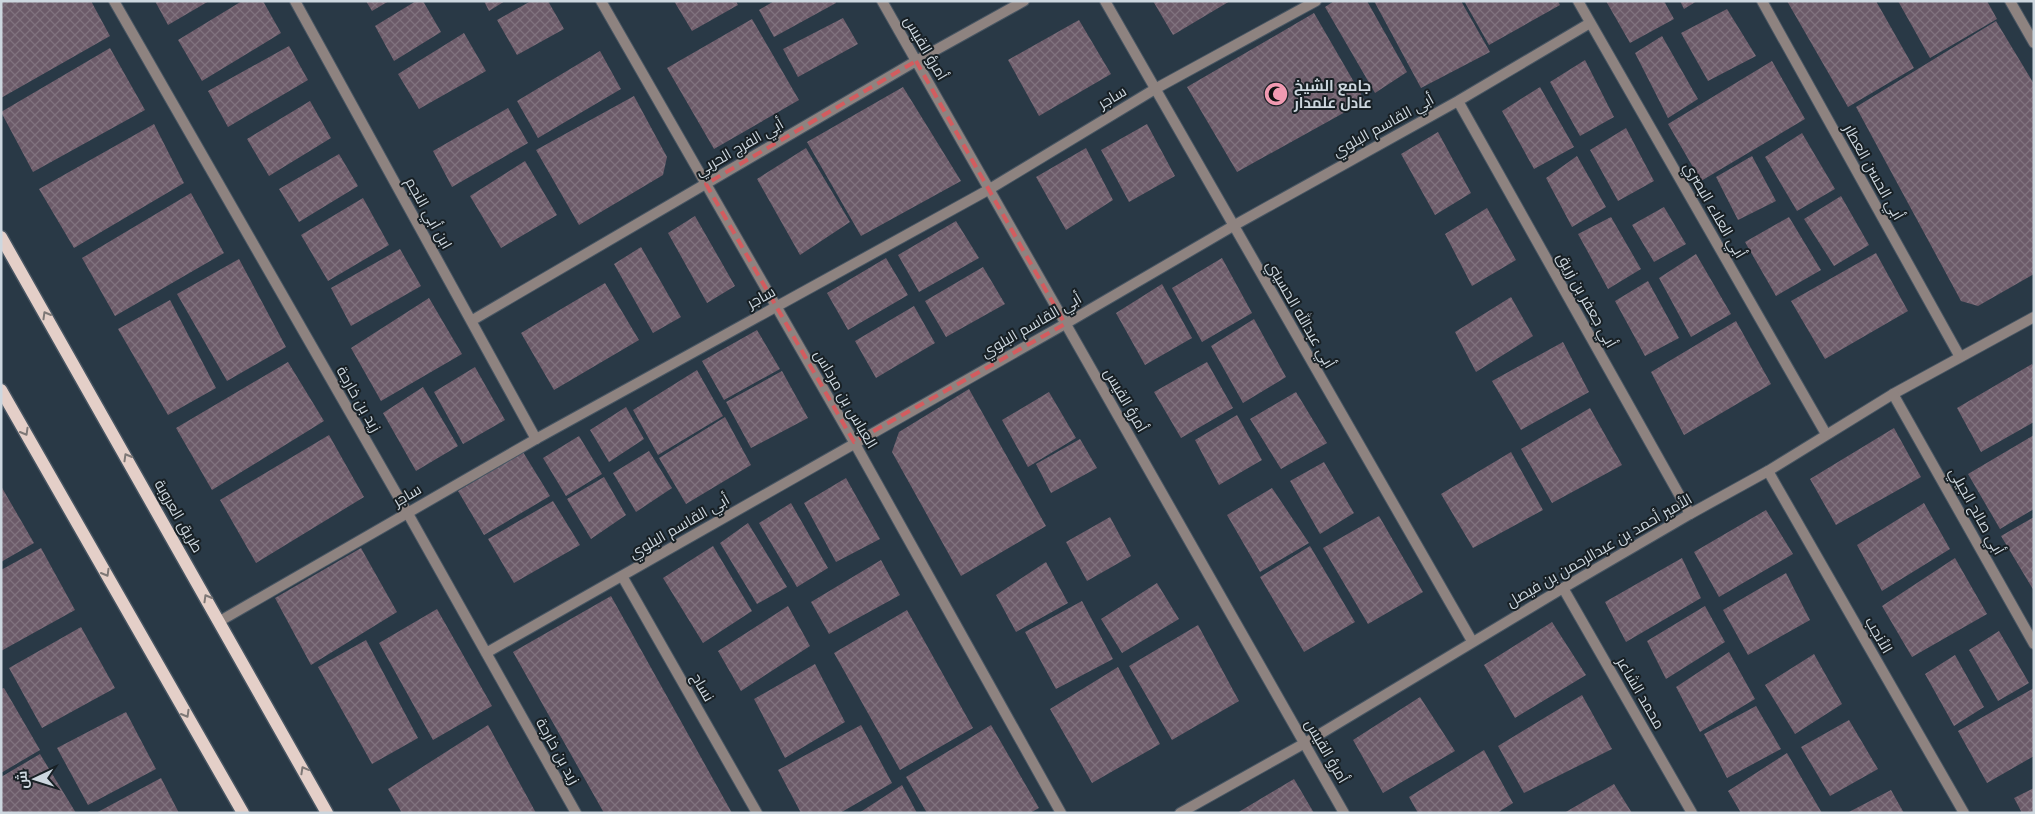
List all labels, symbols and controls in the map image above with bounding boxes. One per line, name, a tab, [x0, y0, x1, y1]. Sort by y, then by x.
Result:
street label: أمرؤ القيس	[899, 12, 952, 84]
place label: جامع الشيخ عادل علمدار	[1293, 76, 1372, 112]
street label: ساجر	[1094, 81, 1130, 113]
mosque icon: جامع الشيخ عادل علمدار	[1263, 81, 1289, 107]
street label: أبي القاسم البلوي	[1329, 89, 1438, 163]
street label: أبي الفرج الحربي	[691, 114, 788, 183]
street label: أبي الحسن العطار	[1837, 120, 1908, 225]
street label: أبي العلاء البصري	[1677, 159, 1750, 263]
street label: ابن أبي النجم	[399, 174, 457, 254]
street label: أبي جعفر بن زريق	[1550, 249, 1621, 352]
street label: أبي عبدالله الحسيني	[1260, 257, 1340, 373]
street label: ساجر	[743, 282, 779, 313]
street label: أبي القاسم البلوي	[977, 289, 1086, 364]
one-way arrow	[43, 312, 53, 321]
street label: العباس بن مرداس	[809, 346, 882, 452]
street label: زيد بن خارجة	[332, 363, 386, 436]
street label: أمرؤ القيس	[1099, 364, 1152, 436]
one-way arrow	[19, 427, 29, 436]
one-way arrow	[123, 453, 133, 462]
street label: أبي صالح الجيلي	[1943, 464, 2009, 559]
street label: طريق العروبة	[150, 476, 208, 556]
street label: ساجر	[389, 479, 425, 511]
street label: الأمير أحمد بن عبدالرحمن بن فيصل	[1503, 489, 1696, 612]
street label: أبي القاسم البلوي	[625, 490, 734, 565]
one-way arrow	[99, 568, 109, 577]
one-way arrow	[203, 594, 213, 603]
street label: الأنجب	[1861, 613, 1897, 657]
street label: محمد الشاعر	[1612, 653, 1669, 732]
street label: نساح	[686, 669, 719, 706]
one-way arrow	[180, 709, 190, 718]
street label: زيد بن خارجة	[531, 714, 584, 788]
street label: أمرؤ القيس	[1300, 715, 1353, 787]
north arrow	[10, 754, 60, 804]
one-way arrow	[300, 767, 310, 776]
text: ش	[12, 770, 32, 789]

